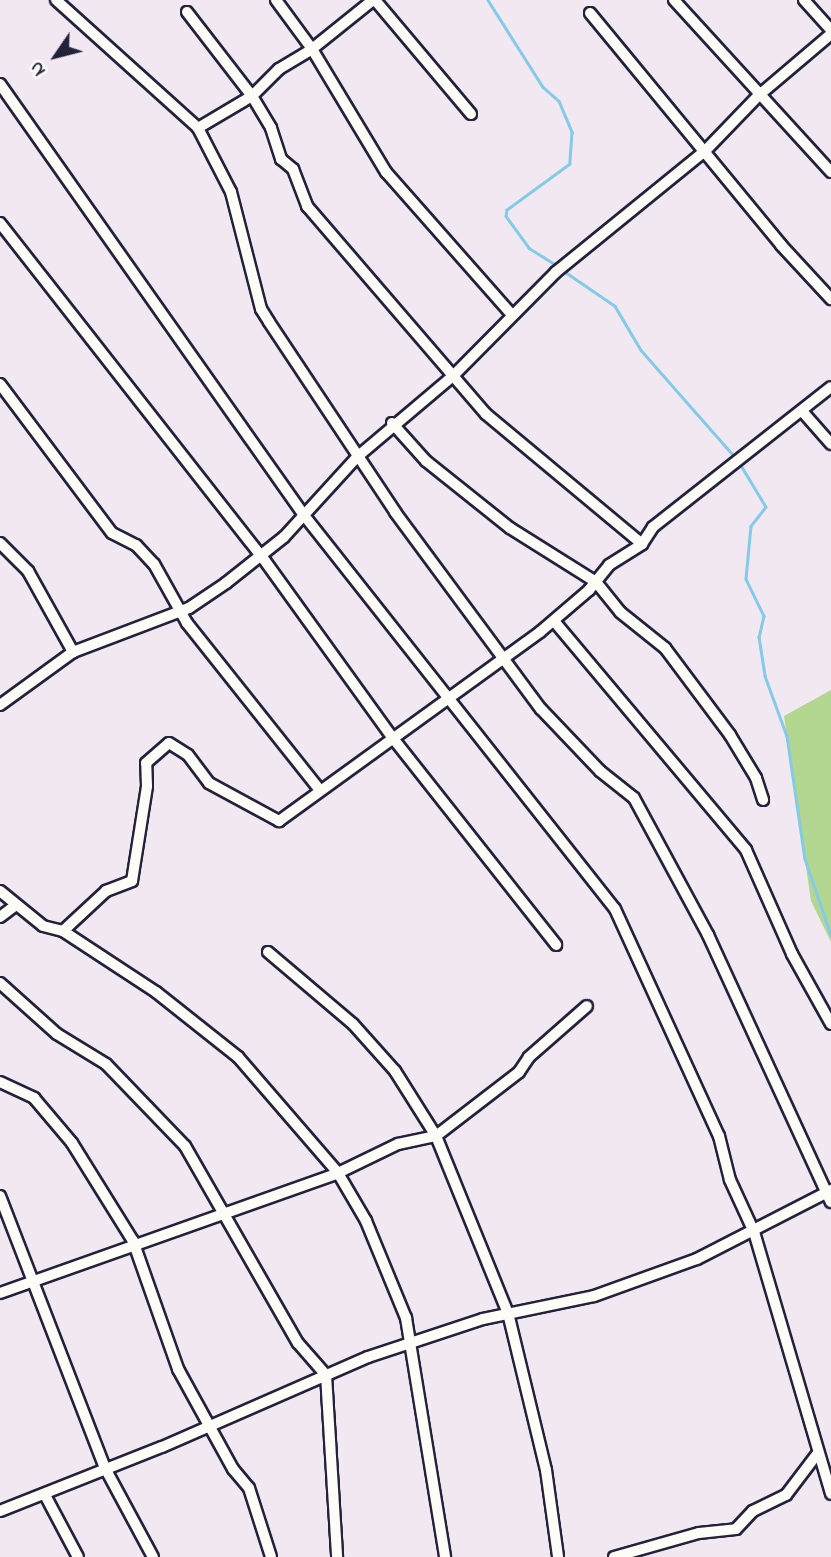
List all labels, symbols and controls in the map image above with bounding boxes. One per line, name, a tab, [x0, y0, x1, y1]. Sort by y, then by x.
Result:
north arrow	[21, 21, 91, 91]
text: N	[24, 55, 53, 81]

